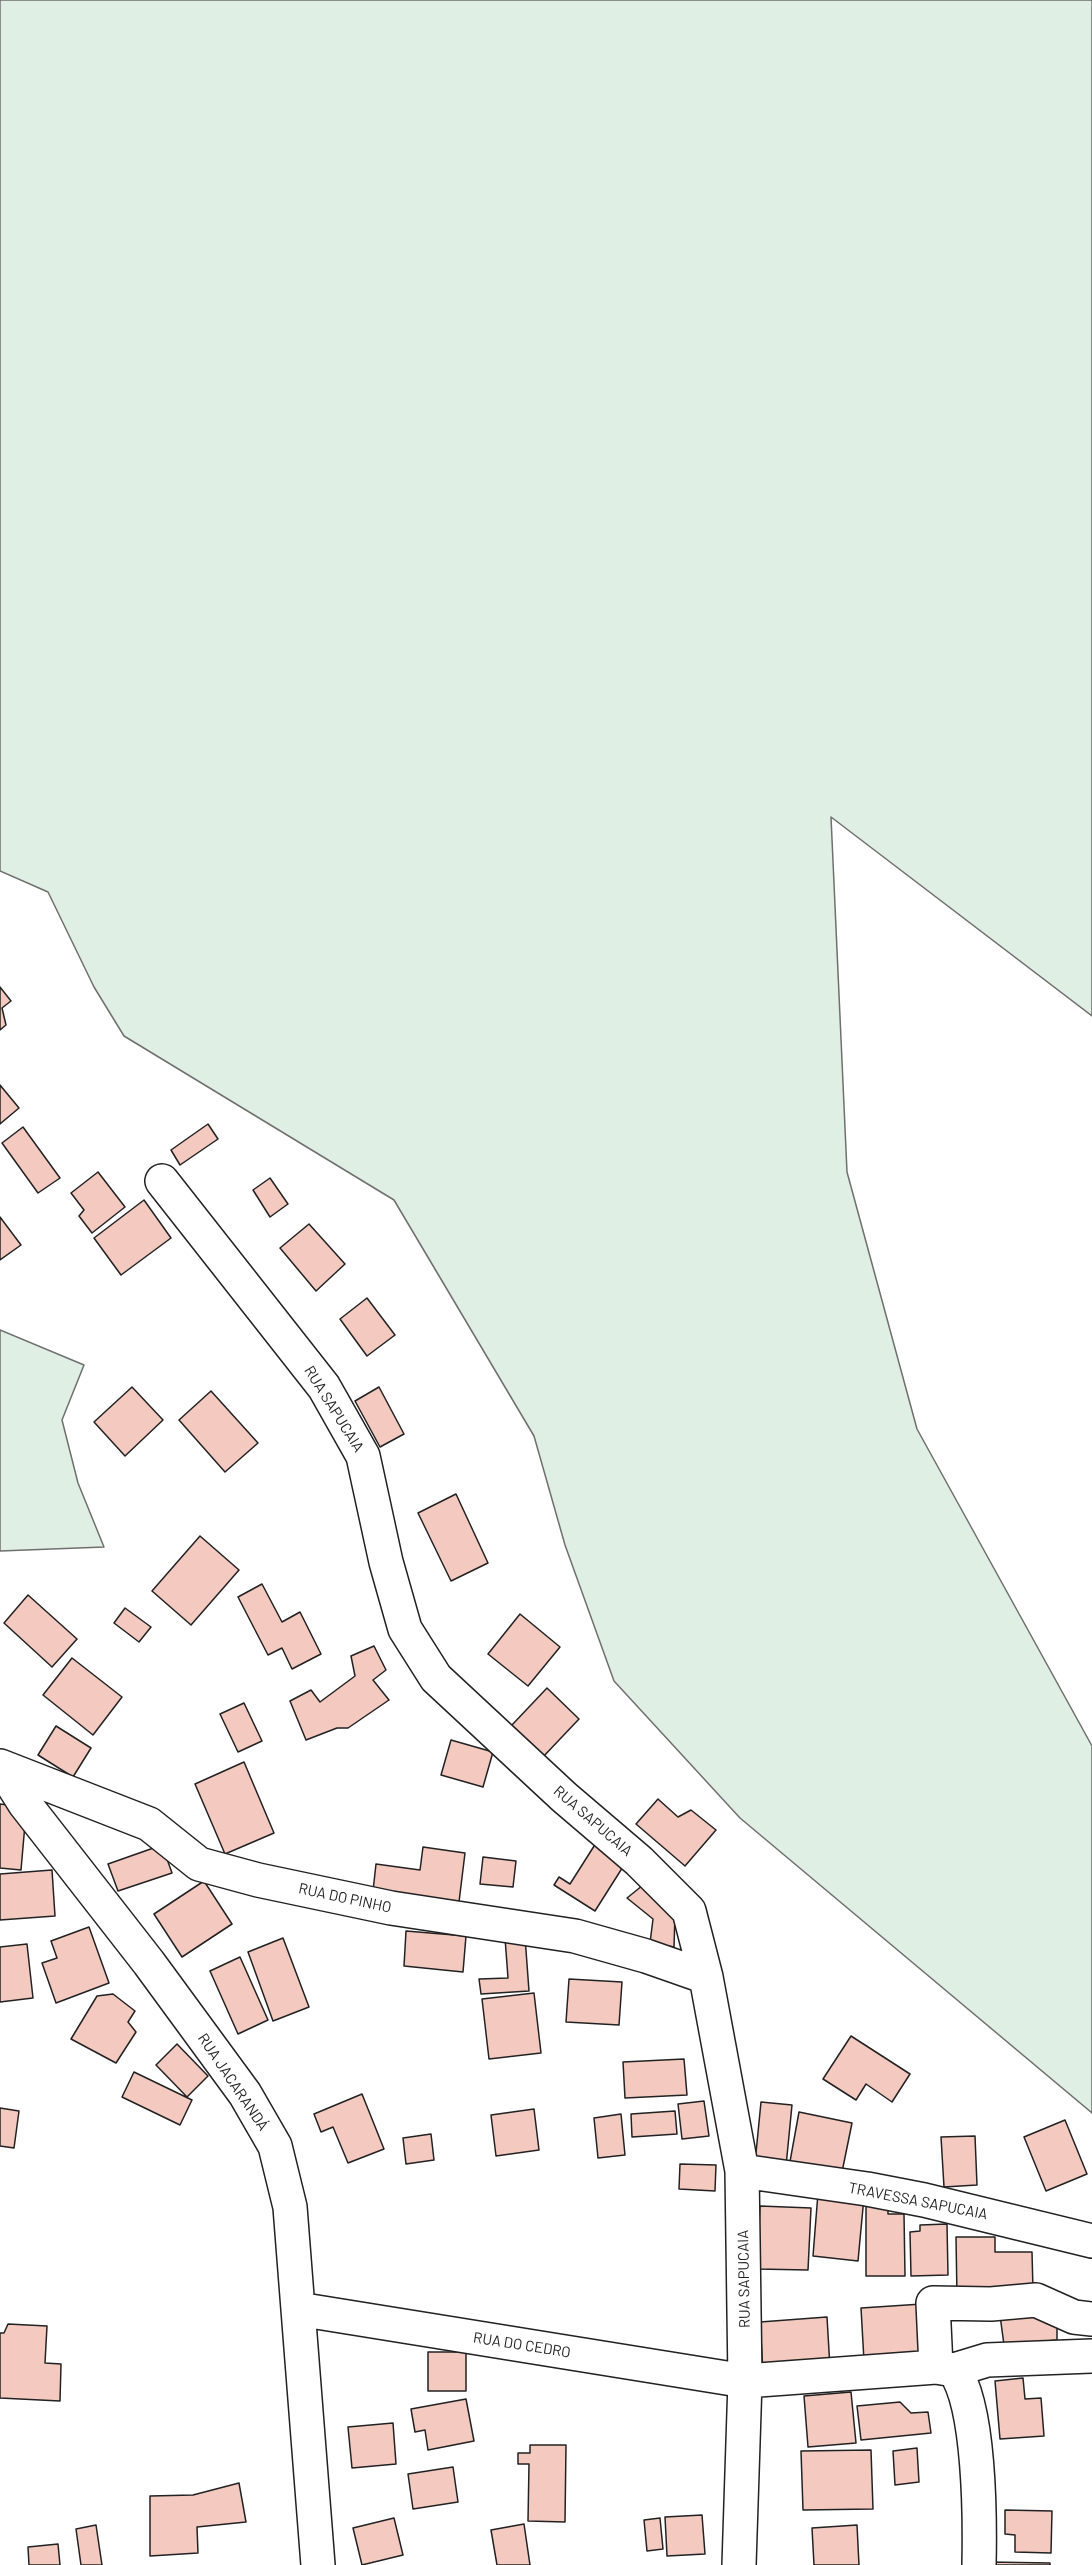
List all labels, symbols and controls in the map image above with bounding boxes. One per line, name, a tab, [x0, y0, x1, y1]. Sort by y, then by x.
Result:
street label: RUA SAPUCAIA	[300, 1363, 368, 1455]
street label: RUA SAPUCAIA	[550, 1782, 636, 1860]
street label: RUA DO PINHO	[297, 1879, 393, 1917]
street label: RUA JACARANDÁ	[194, 2030, 272, 2134]
street label: TRAVESSA SAPUCAIA	[847, 2179, 989, 2223]
street label: RUA SAPUCAIA	[734, 2230, 754, 2328]
street label: RUA DO CEDRO	[472, 2328, 572, 2362]

